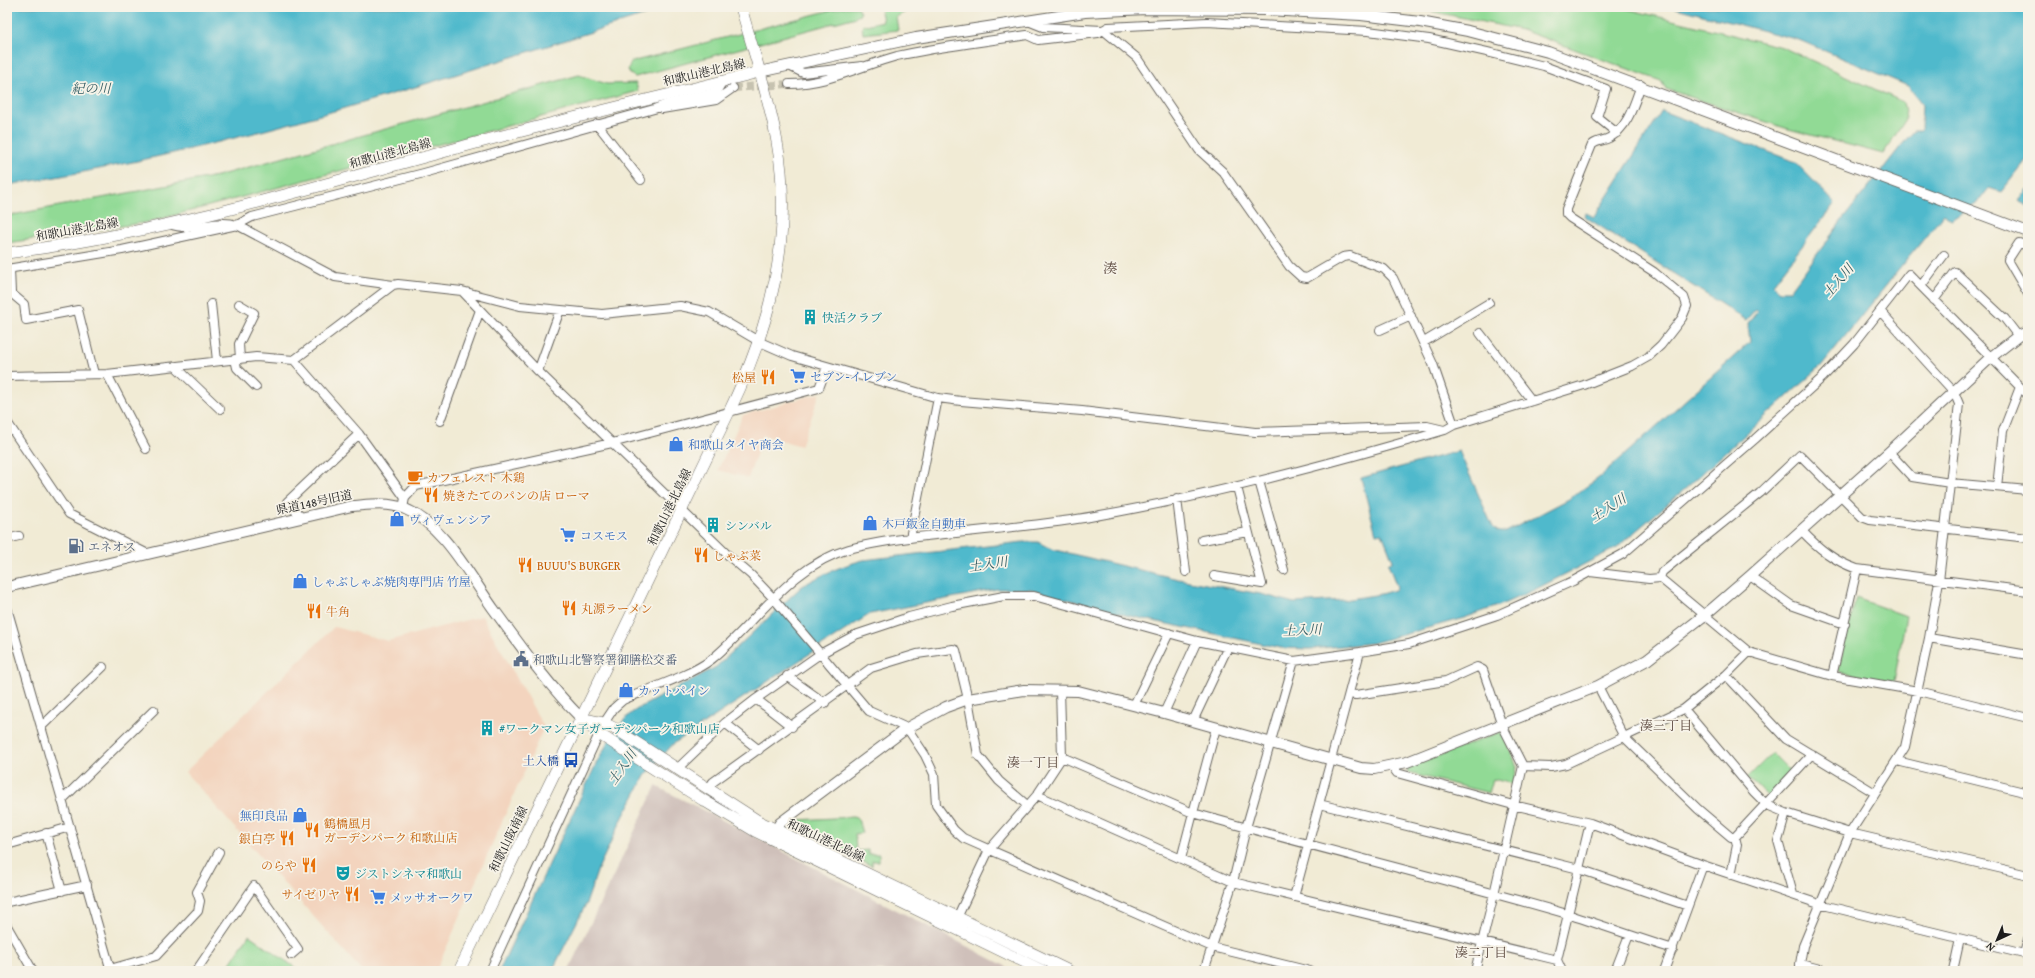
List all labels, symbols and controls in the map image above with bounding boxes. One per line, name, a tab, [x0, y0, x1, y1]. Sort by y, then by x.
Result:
street label: 和歌山港北島線	[661, 54, 747, 90]
water label: 紀の川	[71, 79, 112, 98]
street label: 和歌山港北島線	[347, 134, 433, 172]
street label: 和歌山港北島線	[34, 213, 120, 245]
district label: 湊	[1103, 258, 1117, 278]
water label: 土入川	[1818, 258, 1859, 302]
building icon: 快活クラブ	[801, 308, 819, 326]
place label: 快活クラブ	[822, 309, 882, 326]
supermarket icon: セブン-イレブン	[789, 367, 807, 385]
restaurant icon: 松屋	[759, 368, 777, 386]
place label: セブン-イレブン	[810, 368, 897, 385]
place label: 松屋	[732, 369, 756, 386]
shop icon: 和歌山タイヤ商会	[667, 435, 685, 453]
place label: 和歌山タイヤ商会	[688, 436, 784, 453]
street label: 和歌山港北島線	[643, 466, 695, 548]
cafe icon: カフェレスト 木鶏	[406, 468, 424, 486]
place label: カフェレスト 木鶏	[427, 469, 525, 486]
street label: 県道148号旧道	[274, 486, 354, 518]
restaurant icon: 焼きたてのパンの店 ローマ	[422, 486, 440, 504]
place label: 焼きたてのパンの店 ローマ	[443, 487, 590, 504]
water label: 土入川	[1586, 488, 1631, 527]
shop icon: ヴィヴェンシア	[388, 510, 406, 528]
place label: ヴィヴェンシア	[409, 511, 492, 528]
shop icon: 木戸鈑金自動車	[861, 514, 879, 532]
place label: 木戸鈑金自動車	[882, 515, 966, 532]
building icon: シンバル	[704, 516, 722, 534]
place label: シンバル	[725, 517, 772, 534]
supermarket icon: コスモス	[559, 526, 577, 544]
place label: コスモス	[580, 527, 628, 544]
fuel station icon: エネオス	[67, 537, 85, 555]
place label: エネオス	[88, 538, 136, 555]
restaurant icon: しゃぶ菜	[692, 546, 710, 564]
place label: しゃぶ菜	[713, 547, 761, 564]
water label: 土入川	[967, 552, 1011, 576]
restaurant icon: BUUU'S BURGER	[516, 556, 534, 574]
place label: BUUU'S BURGER	[537, 557, 621, 574]
shop icon: しゃぶしゃぶ焼肉専門店 竹屋	[291, 572, 309, 590]
place label: しゃぶしゃぶ焼肉専門店 竹屋	[312, 573, 471, 590]
restaurant icon: 丸源ラーメン	[560, 599, 578, 617]
place label: 丸源ラーメン	[581, 600, 652, 617]
restaurant icon: 牛角	[305, 602, 323, 620]
place label: 牛角	[326, 603, 350, 620]
water label: 土入川	[1282, 619, 1324, 641]
public building icon: 和歌山北警察署御膳松交番	[512, 650, 530, 668]
place label: 和歌山北警察署御膳松交番	[533, 651, 677, 668]
shop icon: カットパイン	[617, 681, 635, 699]
place label: カットパイン	[638, 682, 710, 699]
district label: 湊三丁目	[1640, 716, 1692, 735]
building icon: #ワークマン女子ガーデンパーク和歌山店	[478, 719, 496, 737]
place label: #ワークマン女子ガーデンパーク和歌山店	[499, 720, 720, 737]
water label: 土入川	[603, 744, 642, 788]
bus stop icon: 土入橋	[562, 751, 580, 769]
place label: 土入橋	[523, 752, 559, 769]
district label: 湊一丁目	[1007, 753, 1059, 772]
street label: 和歌山阪南線	[485, 803, 531, 875]
shop icon: 無印良品	[291, 806, 309, 824]
place label: 無印良品	[240, 807, 288, 824]
place label: 鶴橋風月 ガーデンパーク 和歌山店	[324, 815, 458, 846]
street label: 和歌山港北島線	[784, 815, 868, 865]
restaurant icon: 鶴橋風月 ガーデンパーク 和歌山店	[303, 821, 321, 839]
restaurant icon: 銀白亭	[278, 829, 296, 847]
place label: 銀白亭	[239, 830, 275, 847]
restaurant icon: のらや	[300, 856, 318, 874]
place label: のらや	[261, 857, 297, 874]
theatre icon: ジストシネマ和歌山	[334, 864, 352, 882]
place label: ジストシネマ和歌山	[355, 865, 462, 882]
restaurant icon: サイゼリヤ	[343, 885, 361, 903]
place label: サイゼリヤ	[281, 886, 340, 903]
supermarket icon: メッサオークワ	[369, 888, 387, 906]
place label: メッサオークワ	[390, 889, 474, 906]
north arrow	[1977, 920, 2017, 960]
text: N	[1981, 938, 1998, 956]
district label: 湊二丁目	[1455, 943, 1507, 962]

